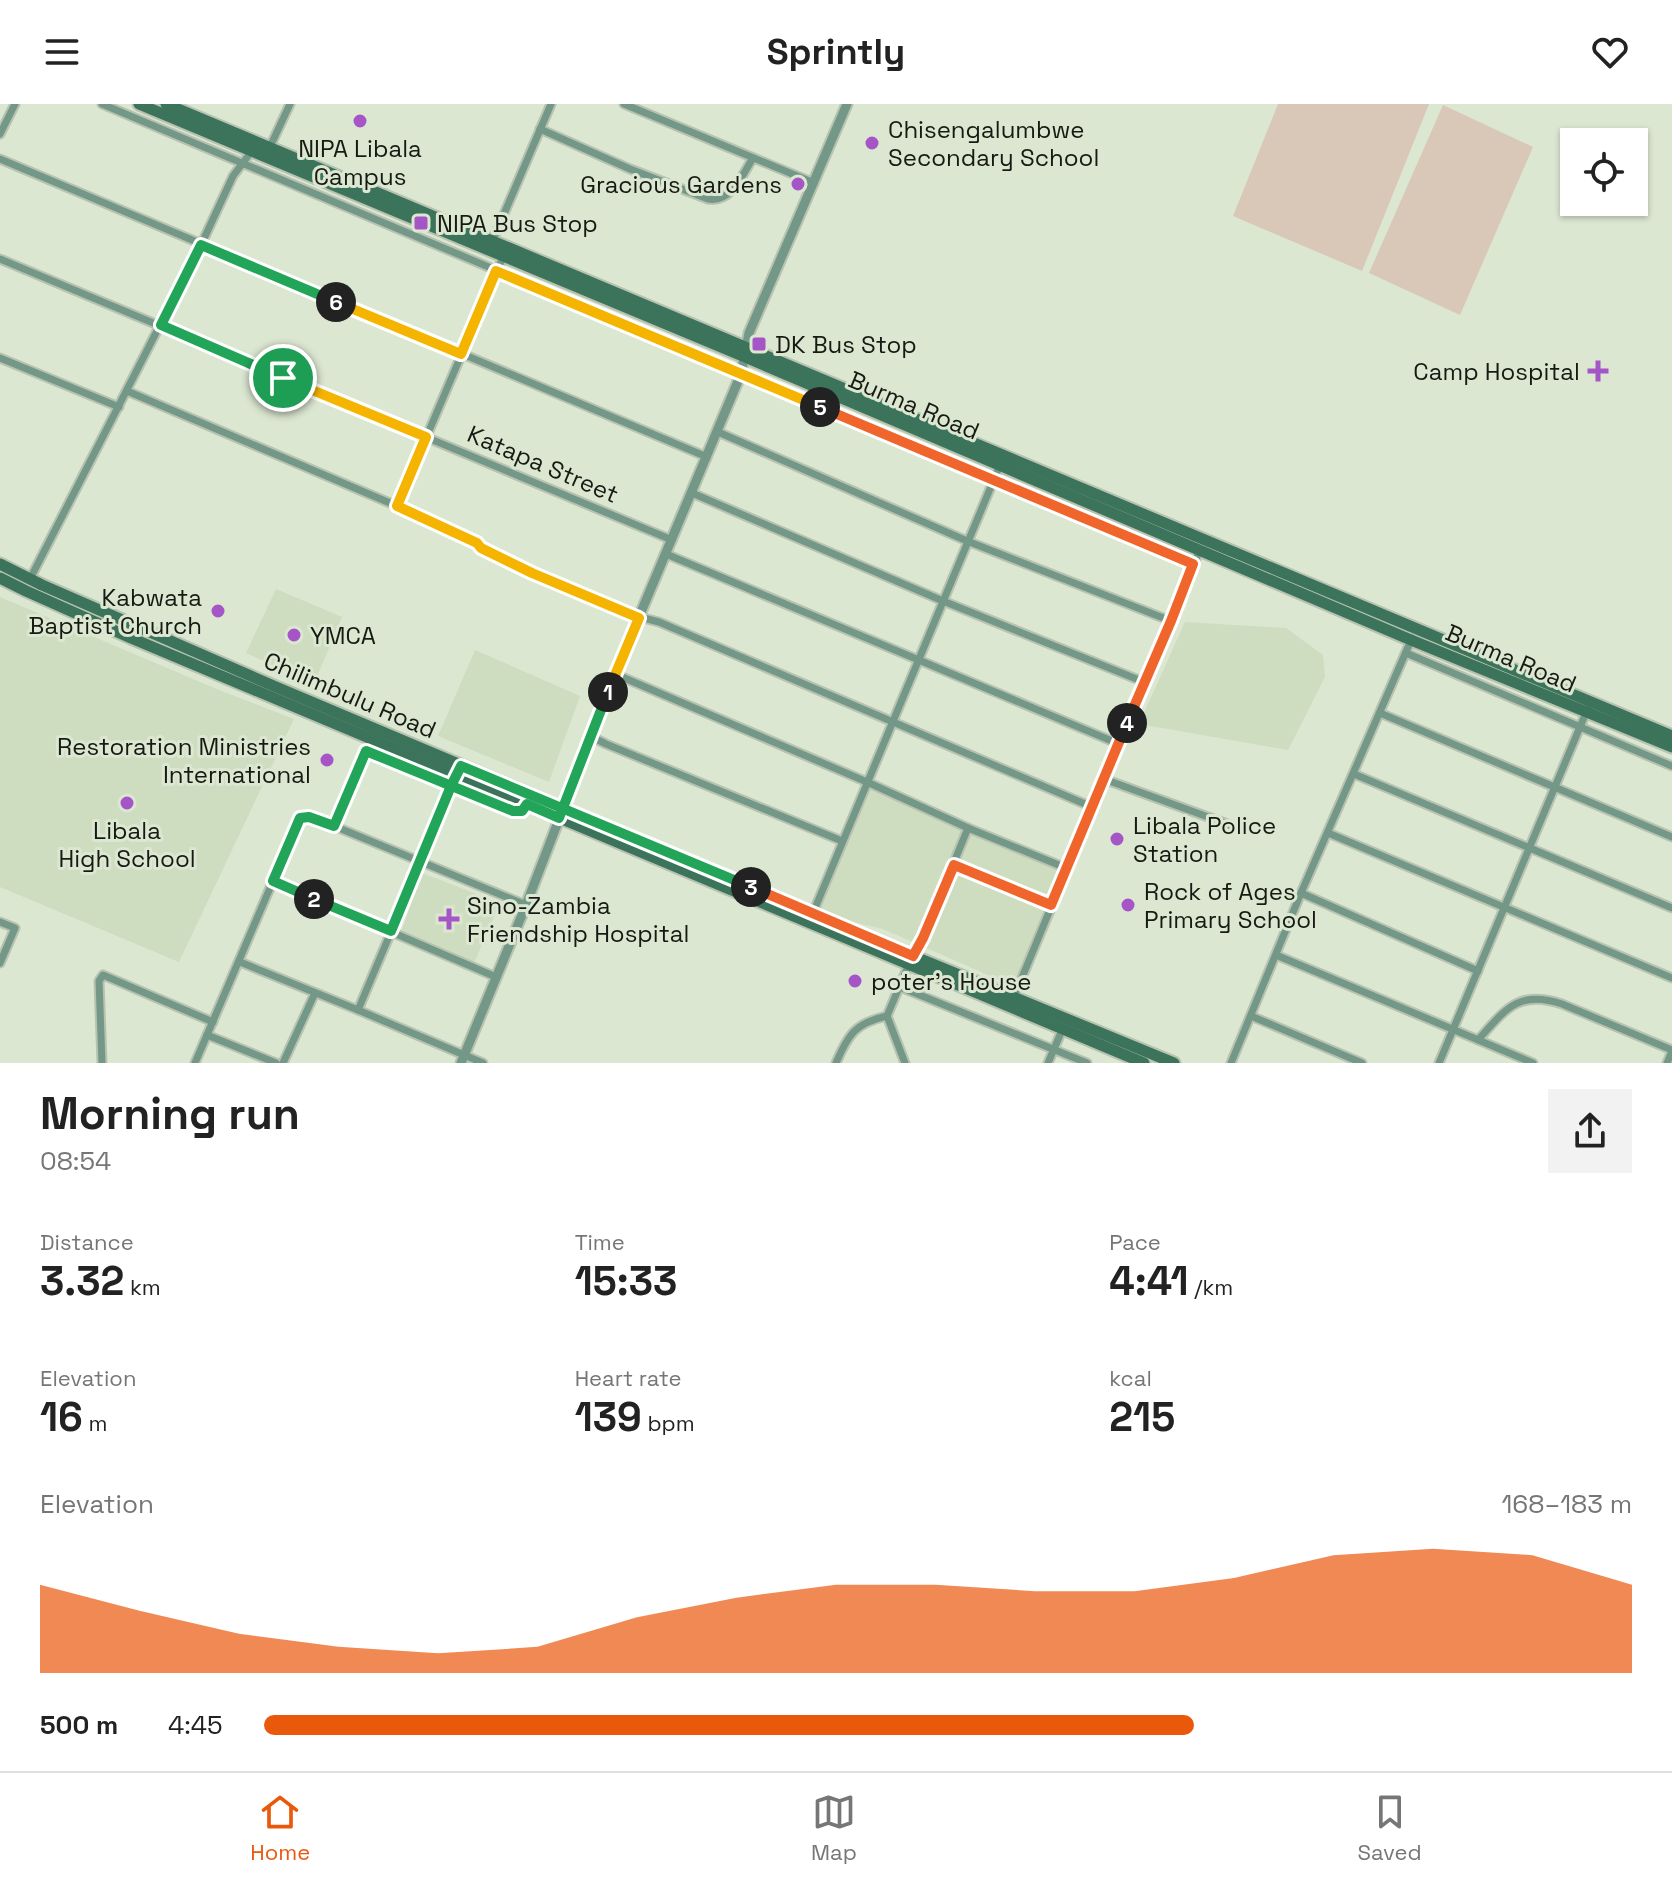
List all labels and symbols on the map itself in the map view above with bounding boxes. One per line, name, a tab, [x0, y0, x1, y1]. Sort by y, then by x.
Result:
marker: NIPA Libala Campus	[351, 112, 369, 130]
place label: Chisengalumbwe Secondary School	[888, 114, 1099, 173]
place label: NIPA Libala Campus	[298, 133, 422, 192]
marker: Chisengalumbwe Secondary School	[863, 134, 881, 152]
place label: Gracious Gardens	[580, 169, 782, 200]
marker: Gracious Gardens	[789, 175, 807, 193]
place label: NIPA Bus Stop	[437, 208, 598, 239]
marker: NIPA Bus Stop	[412, 214, 430, 232]
pin: 6	[316, 282, 356, 322]
place label: DK Bus Stop	[775, 329, 917, 360]
marker: DK Bus Stop	[750, 335, 768, 353]
pin	[249, 344, 317, 412]
place label: Camp Hospital	[1413, 356, 1580, 387]
marker: Camp Hospital	[1587, 360, 1609, 382]
street label: Burma Road	[844, 364, 984, 446]
pin: 5	[800, 387, 840, 427]
street label: Katapa Street	[463, 418, 623, 510]
place label: Kabwata Baptist Church	[29, 582, 202, 641]
marker: Kabwata Baptist Church	[209, 602, 227, 620]
street label: Burma Road	[1441, 617, 1581, 699]
place label: YMCA	[310, 620, 376, 651]
marker: YMCA	[285, 626, 303, 644]
street label: Chilimbulu Road	[259, 645, 441, 745]
pin: 1	[588, 672, 628, 712]
pin: 4	[1107, 703, 1147, 743]
place label: Restoration Ministries International	[57, 731, 311, 790]
marker: Restoration Ministries International	[318, 751, 336, 769]
marker: Libala High School	[118, 794, 136, 812]
place label: Libala Police Station	[1133, 810, 1276, 869]
place label: Libala High School	[58, 815, 196, 874]
marker: Libala Police Station	[1108, 830, 1126, 848]
pin: 3	[731, 867, 771, 907]
place label: Rock of Ages Primary School	[1144, 876, 1317, 935]
pin: 2	[294, 879, 334, 919]
place label: Sino-Zambia Friendship Hospital	[467, 890, 689, 949]
marker: Rock of Ages Primary School	[1119, 896, 1137, 914]
marker: Sino-Zambia Friendship Hospital	[438, 908, 460, 930]
place label: poter's House	[871, 966, 1032, 997]
marker: poter's House	[846, 972, 864, 990]

